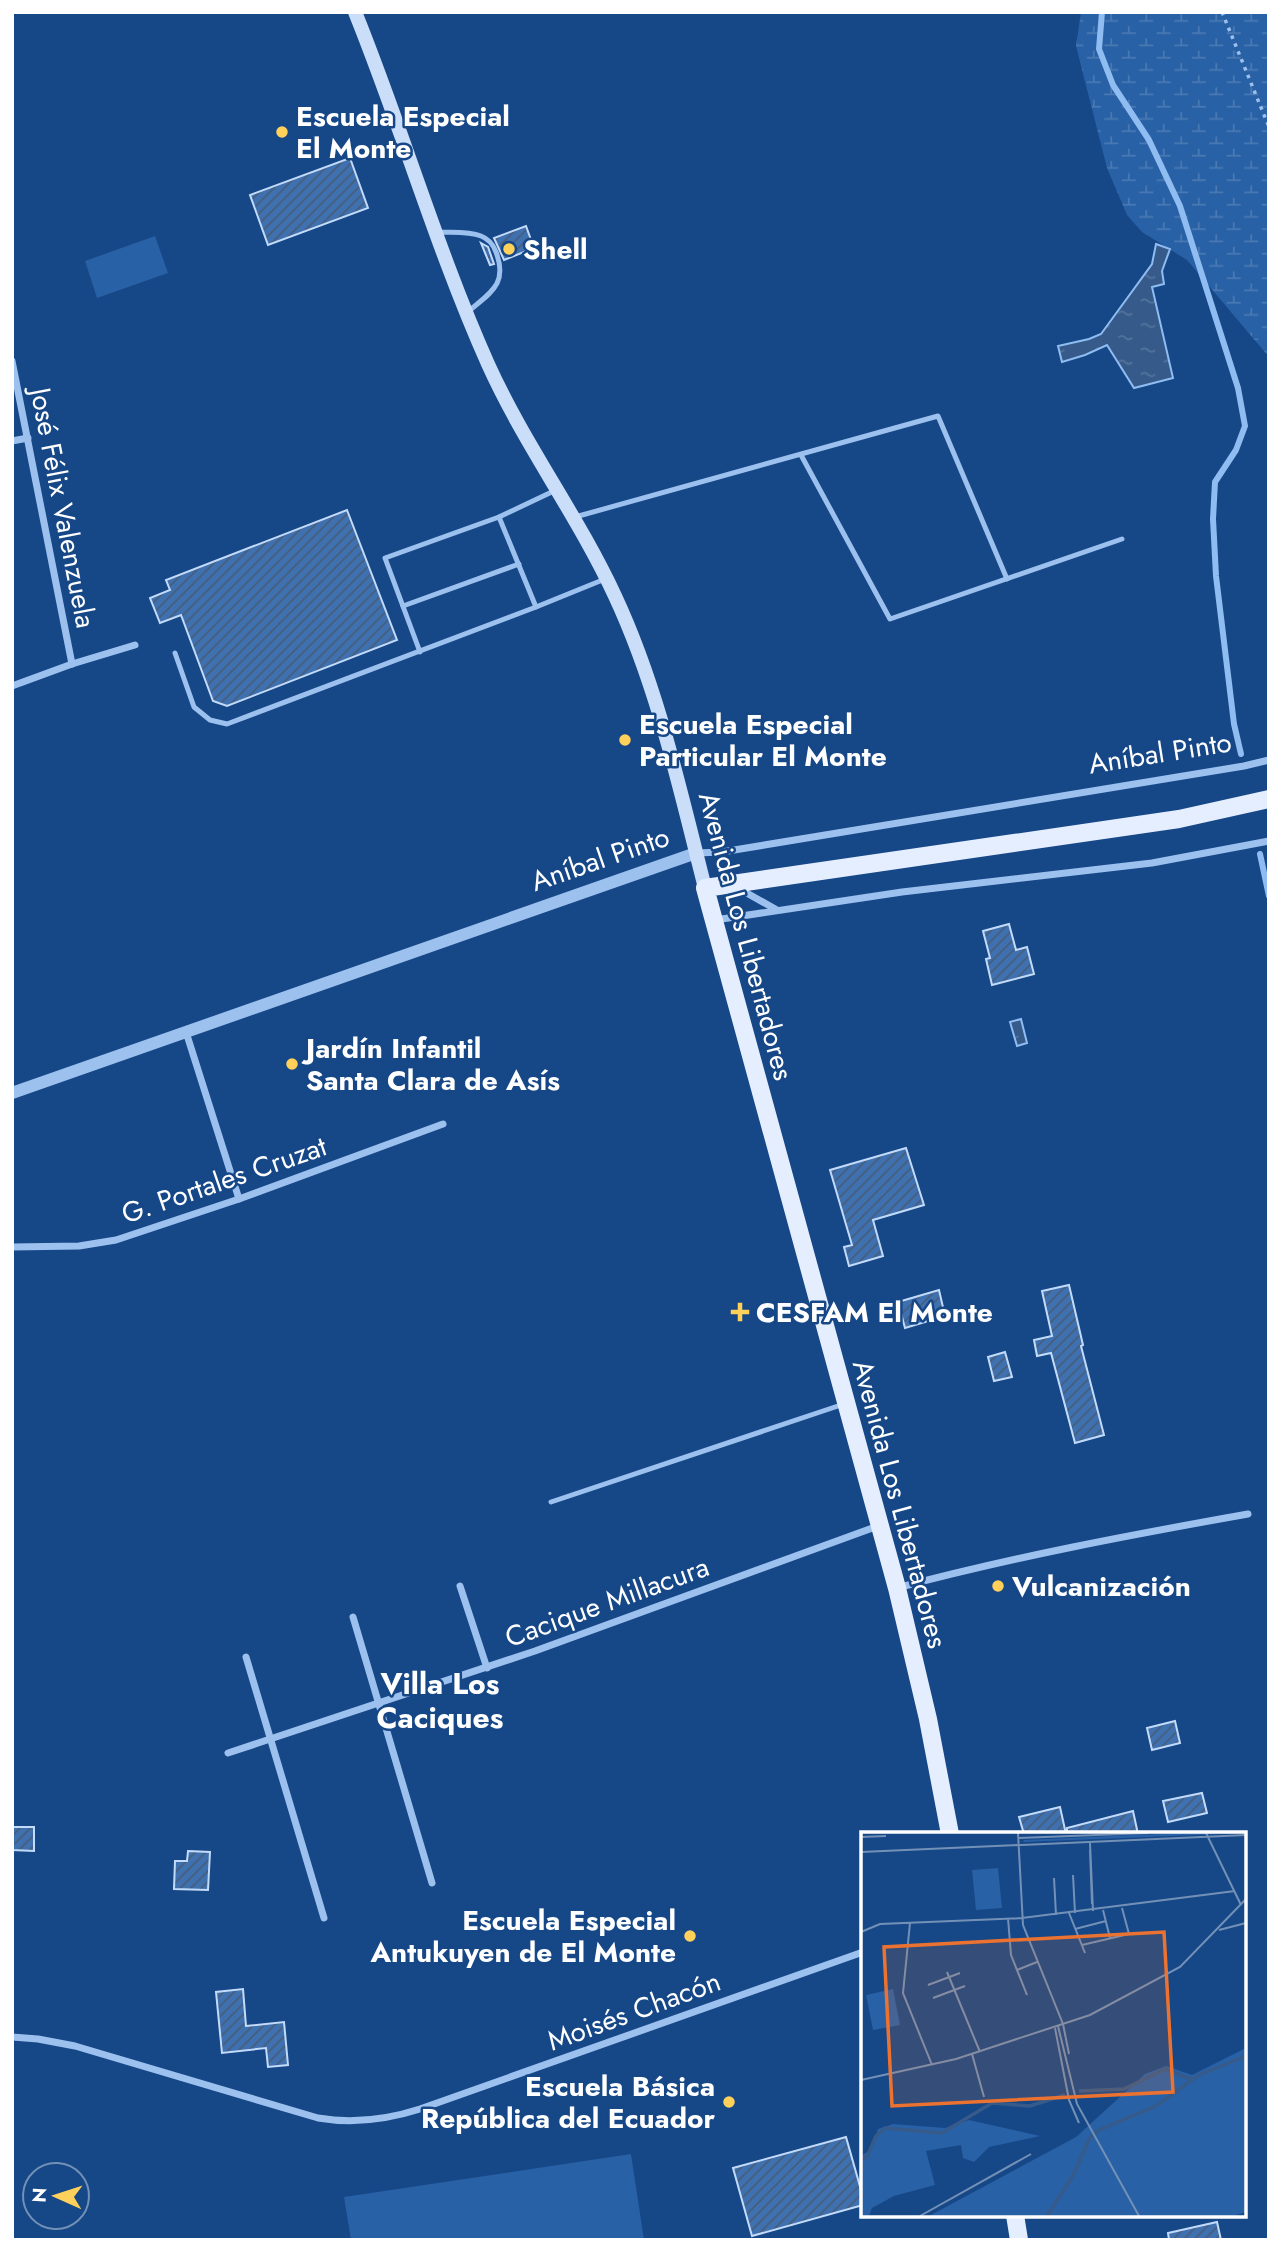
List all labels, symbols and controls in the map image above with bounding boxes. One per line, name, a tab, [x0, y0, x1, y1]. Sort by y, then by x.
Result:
place label: Escuela Especial El Monte	[296, 96, 510, 169]
marker: Escuela Especial El Monte	[274, 124, 290, 140]
place label: Shell	[523, 229, 588, 270]
marker: Shell	[501, 241, 517, 257]
street label: José Félix Valenzuela	[19, 380, 106, 632]
place label: Escuela Especial Particular El Monte	[639, 704, 887, 777]
street label: Aníbal Pinto	[1086, 721, 1234, 785]
marker: Escuela Especial Particular El Monte	[617, 732, 633, 748]
street label: Avenida Los Libertadores	[688, 787, 804, 1085]
street label: Aníbal Pinto	[525, 816, 675, 902]
place label: Jardín Infantil Santa Clara de Asís	[301, 1028, 560, 1101]
marker: Jardín Infantil Santa Clara de Asís	[284, 1056, 300, 1072]
street label: G. Portales Cruzat	[116, 1126, 332, 1234]
place label: CESFAM El Monte	[756, 1292, 993, 1333]
marker: CESFAM El Monte	[730, 1302, 750, 1322]
street label: Avenida Los Libertadores	[842, 1355, 958, 1653]
street label: Cacique Millacura	[499, 1546, 715, 1658]
place label: Vulcanización	[1011, 1566, 1191, 1607]
marker: Vulcanización	[990, 1578, 1006, 1594]
district label: Villa Los Caciques	[377, 1662, 503, 1739]
inset map	[861, 1832, 1246, 2217]
place label: Escuela Especial Antukuyen de El Monte	[370, 1900, 676, 1973]
marker: Escuela Especial Antukuyen de El Monte	[682, 1928, 698, 1944]
street label: Moisés Chacón	[542, 1961, 726, 2061]
place label: Escuela Básica República del Ecuador	[421, 2066, 715, 2139]
marker: Escuela Básica República del Ecuador	[721, 2094, 737, 2110]
north arrow	[21, 2161, 91, 2231]
text: N	[26, 2187, 53, 2203]

